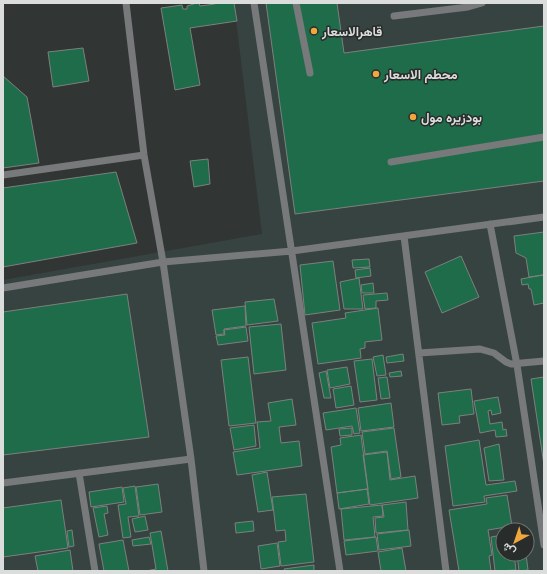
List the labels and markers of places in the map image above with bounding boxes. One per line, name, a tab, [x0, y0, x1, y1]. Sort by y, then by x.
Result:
place label: قاهرالاسعار	[321, 22, 382, 40]
marker: قاهرالاسعار	[309, 26, 319, 36]
place label: محطم الاسعار	[383, 65, 458, 83]
marker: محطم الاسعار	[371, 69, 381, 79]
place label: بودزيره مول	[421, 108, 482, 126]
marker: بودزيره مول	[408, 112, 418, 122]

